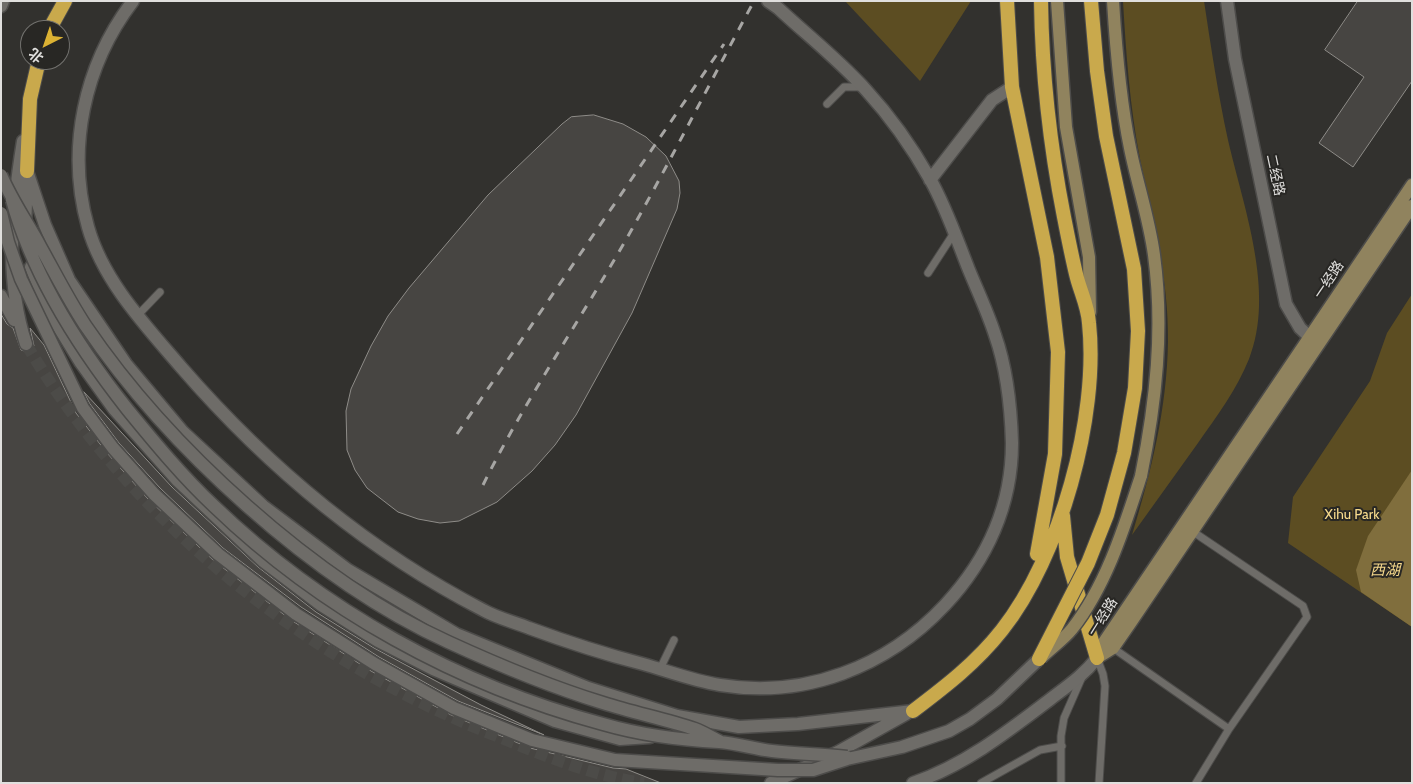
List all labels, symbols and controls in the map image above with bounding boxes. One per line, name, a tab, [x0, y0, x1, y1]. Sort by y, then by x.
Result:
north arrow	[20, 20, 70, 70]
text: 北	[25, 44, 47, 67]
street label: 二经路	[1262, 153, 1288, 197]
street label: 一经路	[1310, 258, 1348, 302]
park label: Xihu Park	[1325, 507, 1379, 523]
water label: 西湖	[1370, 562, 1400, 580]
street label: 一经路	[1085, 595, 1121, 639]

